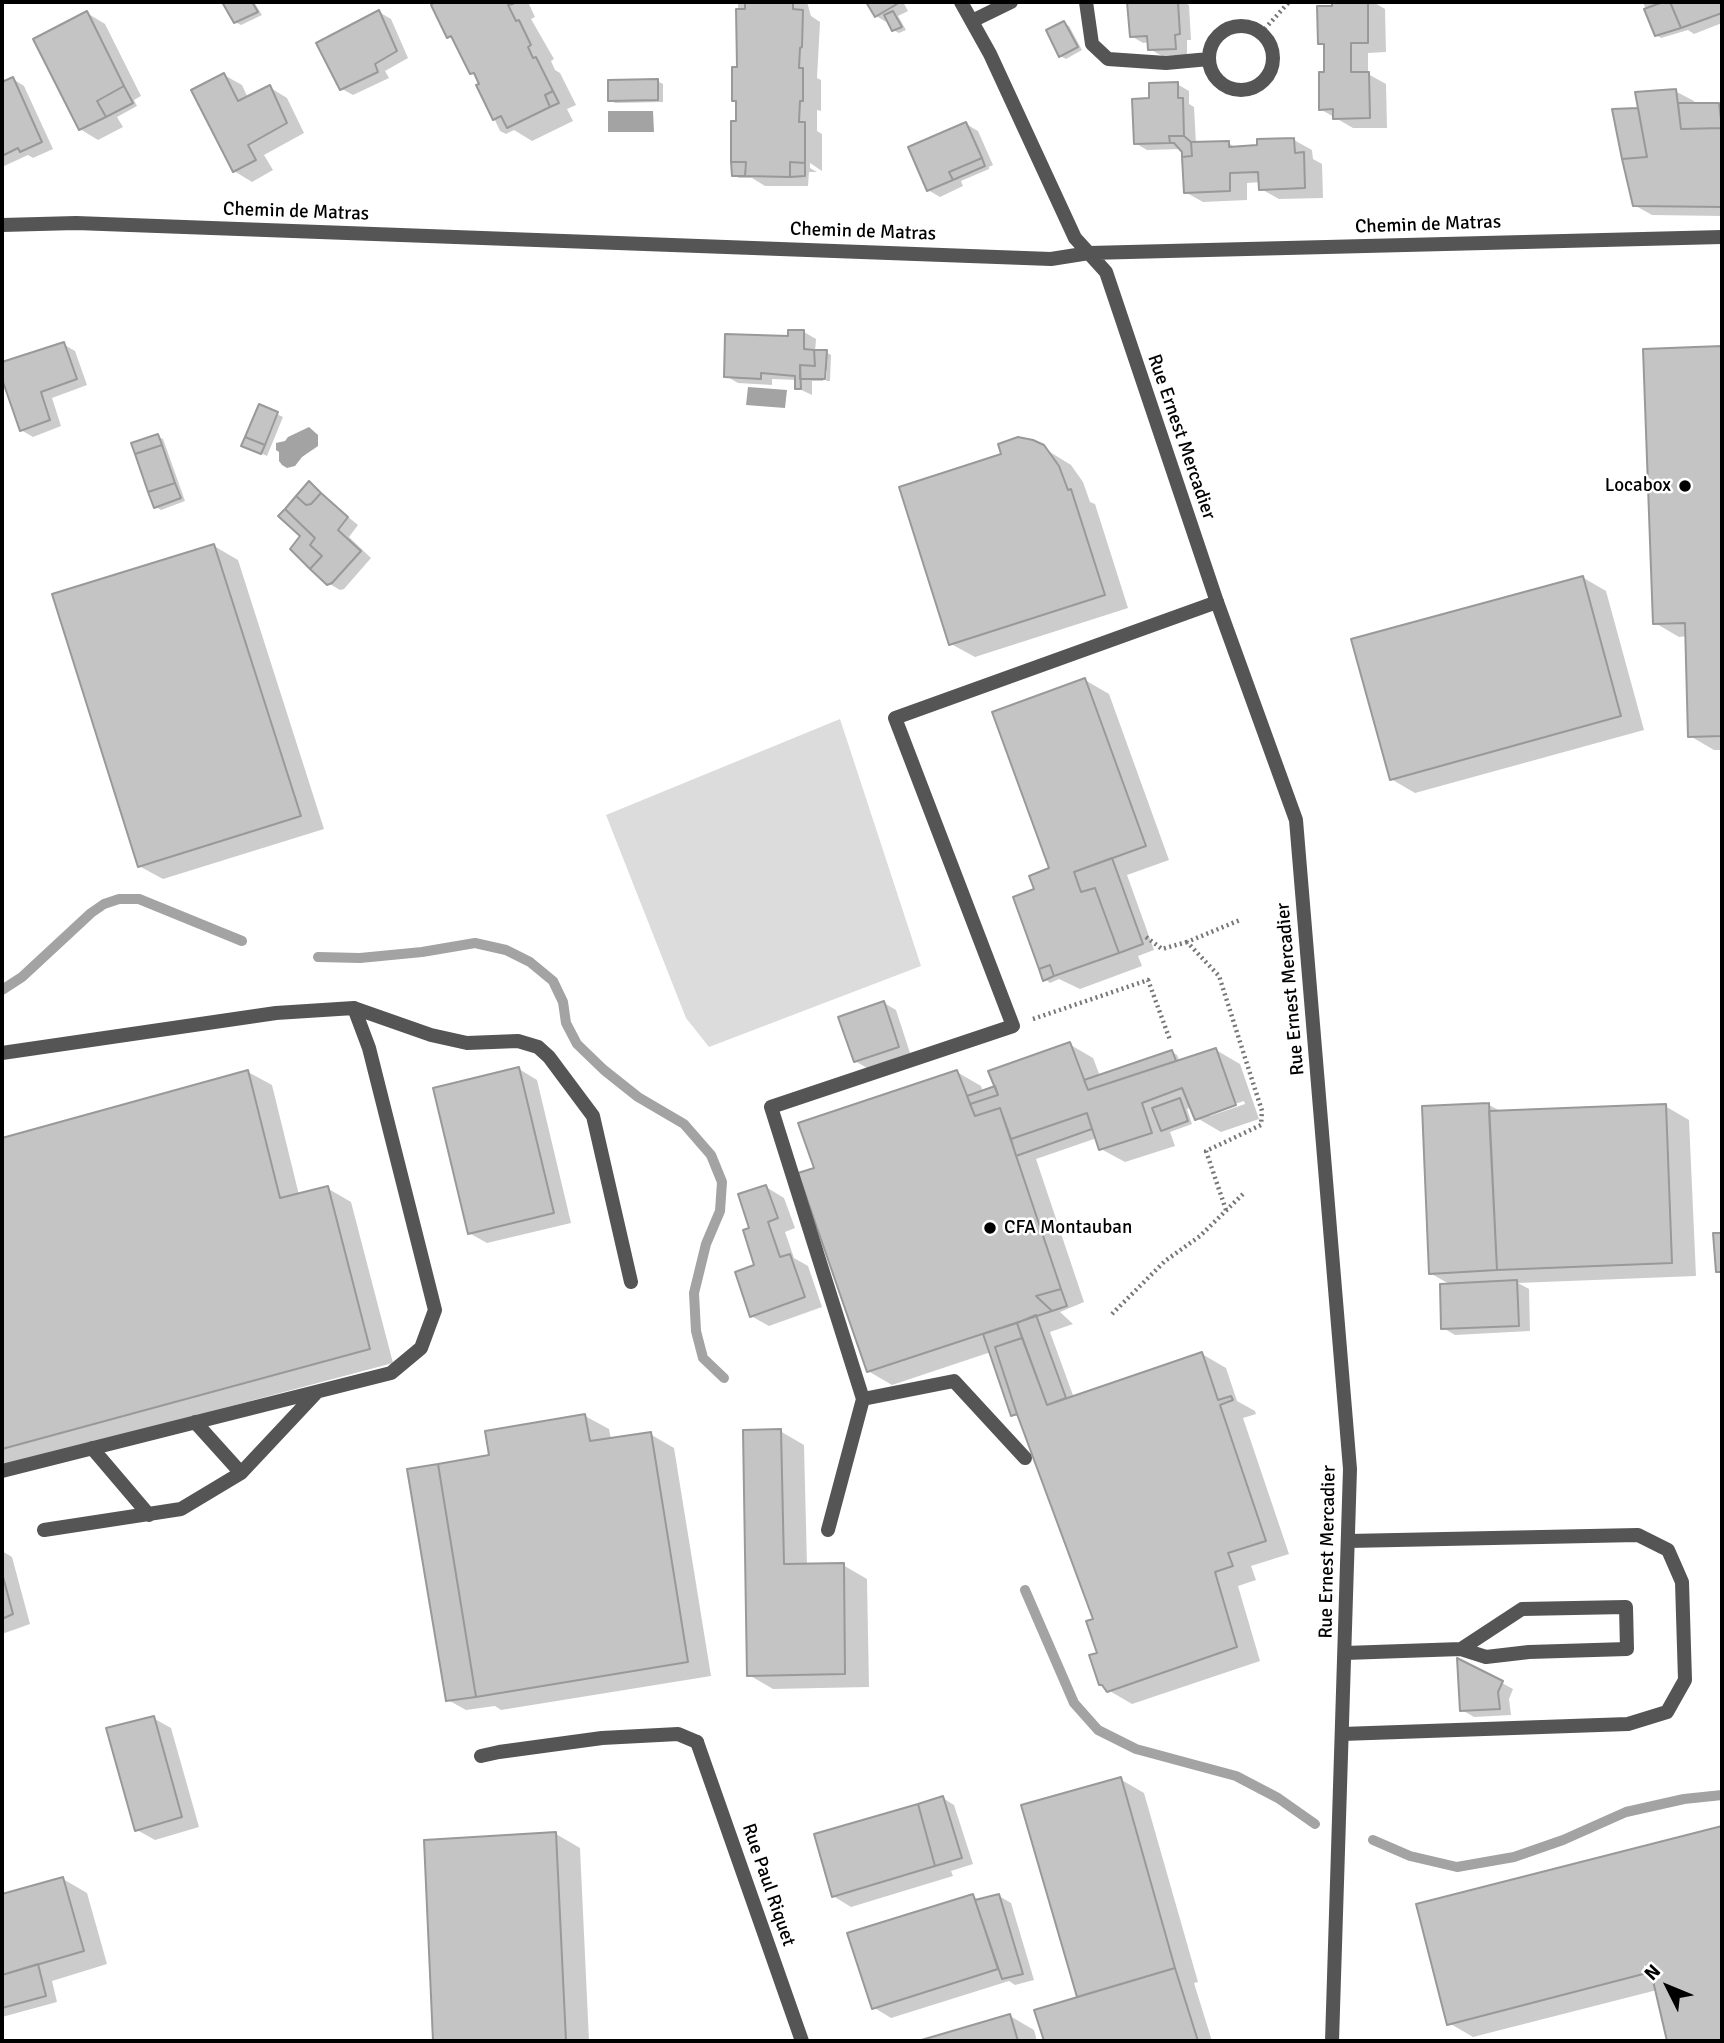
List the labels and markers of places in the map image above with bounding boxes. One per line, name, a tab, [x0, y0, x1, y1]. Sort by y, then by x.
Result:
place label: Locabox	[1605, 475, 1671, 497]
marker: Locabox	[1677, 478, 1693, 494]
place label: CFA Montauban	[1004, 1217, 1132, 1239]
marker: CFA Montauban	[982, 1220, 998, 1236]

